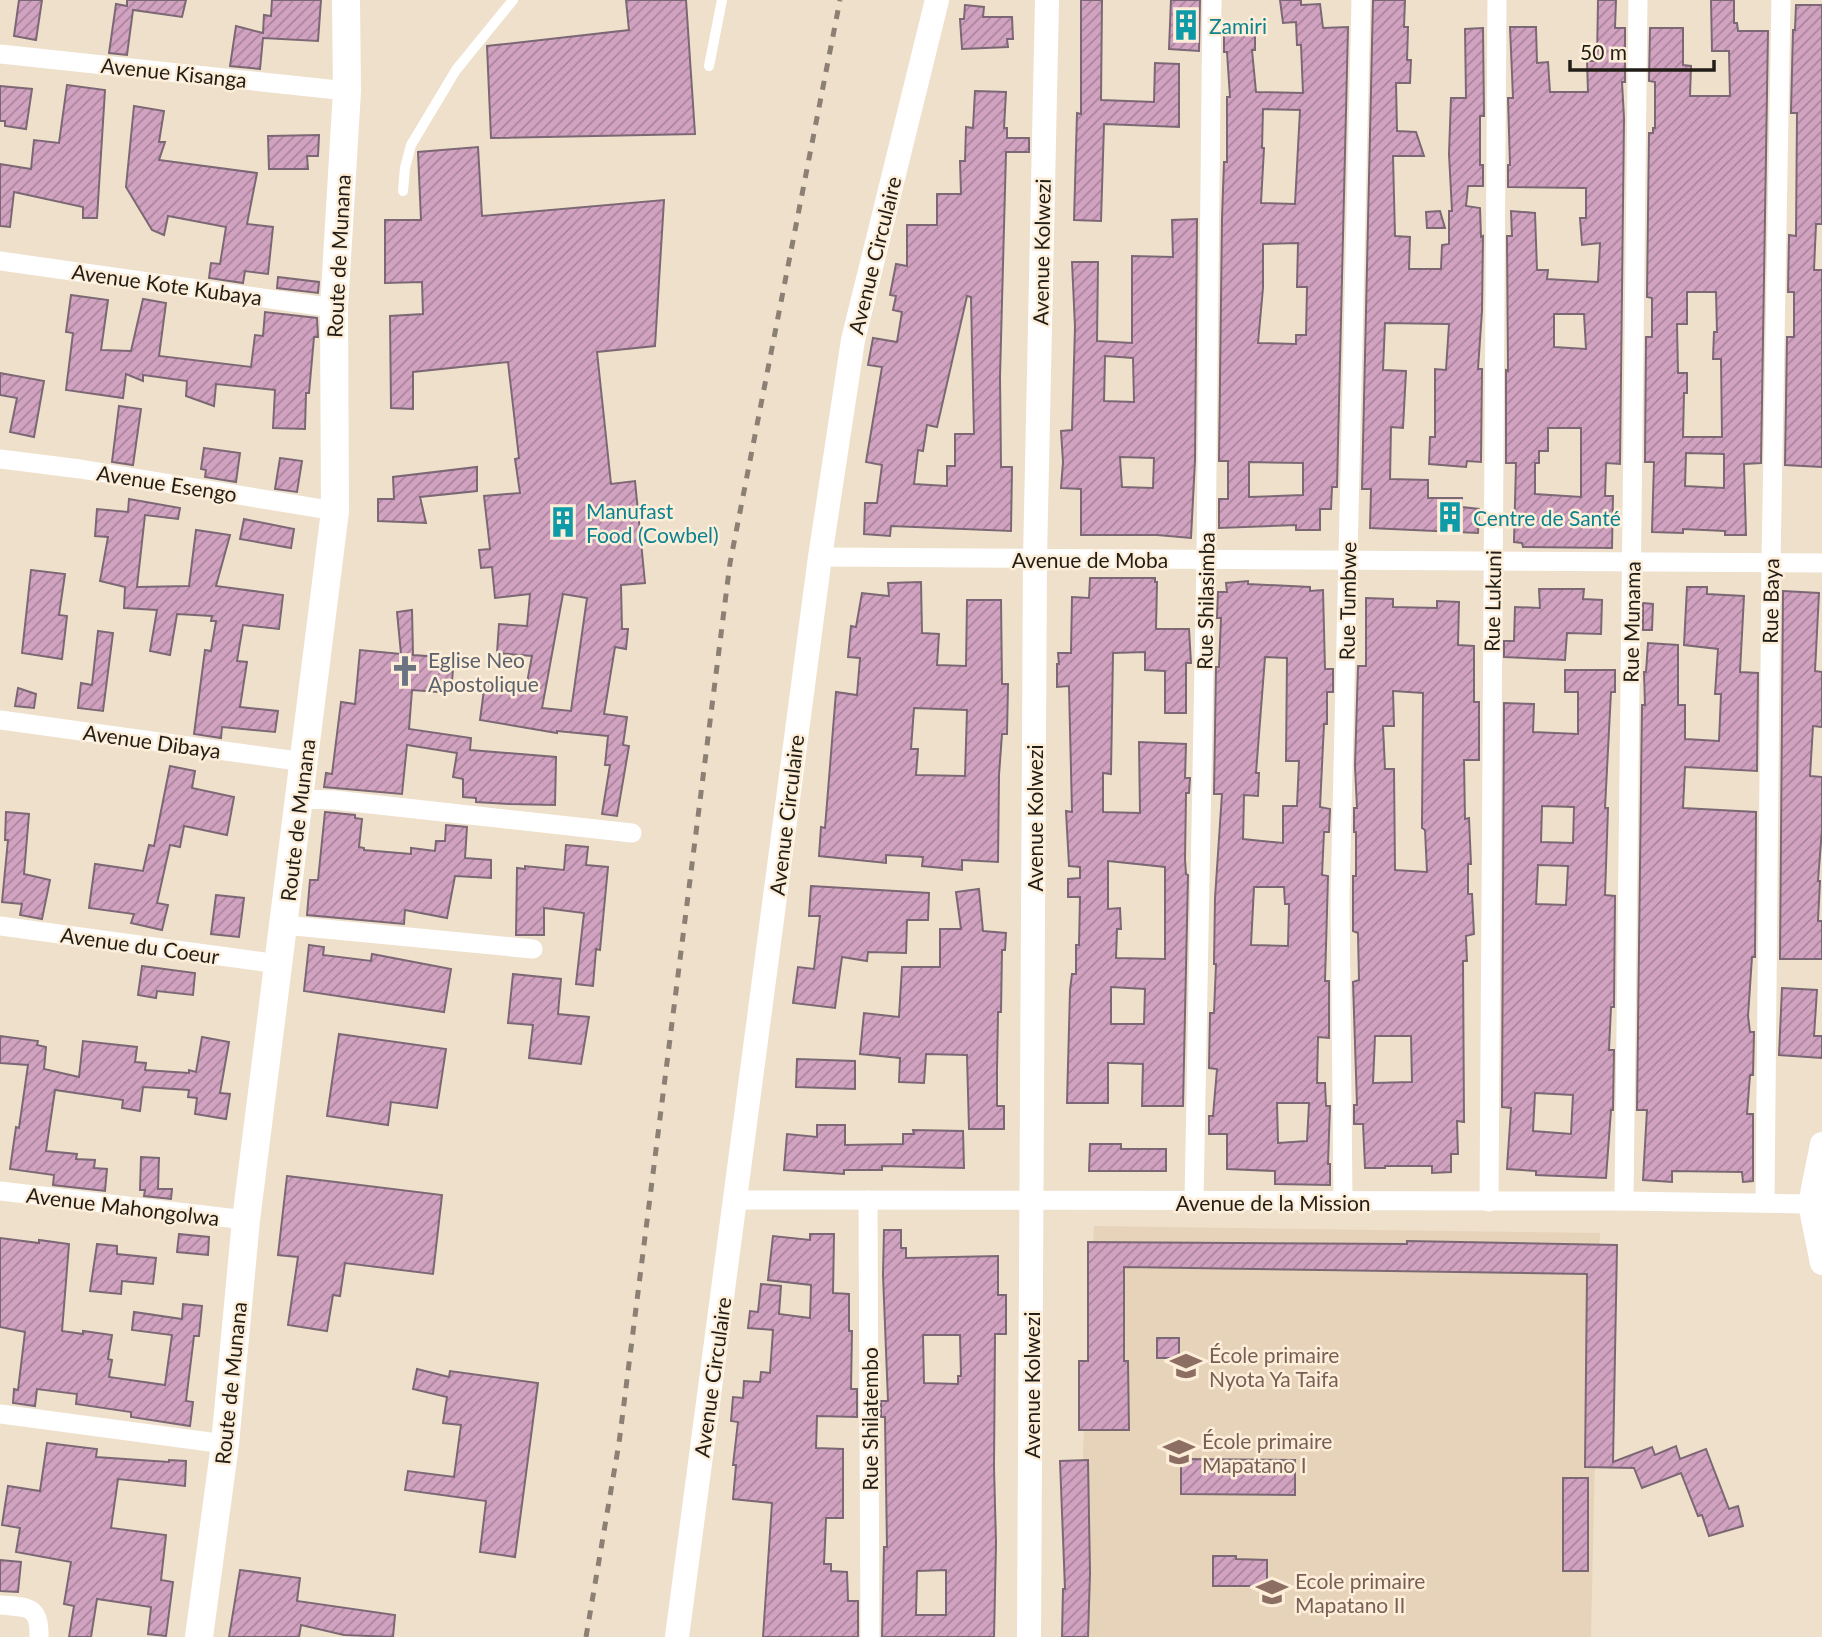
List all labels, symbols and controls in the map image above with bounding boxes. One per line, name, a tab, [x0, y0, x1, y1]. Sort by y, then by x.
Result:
building icon: Zamiri	[1169, 8, 1203, 42]
place label: Zamiri	[1209, 13, 1267, 38]
scale bar	[1570, 28, 1714, 72]
text: 50 m	[1580, 39, 1627, 64]
street label: Avenue Kisanga	[100, 52, 248, 92]
street label: Route de Munana	[321, 174, 355, 338]
street label: Avenue Circulaire	[842, 174, 906, 336]
street label: Avenue Kolwezi	[1027, 178, 1055, 326]
street label: Avenue Kote Kubaya	[70, 258, 264, 310]
street label: Avenue Esengo	[95, 460, 239, 506]
place label: Manufast Food (Cowbel)	[586, 498, 719, 547]
building icon: Centre de Santé	[1433, 500, 1467, 534]
building icon: Manufast Food (Cowbel)	[546, 505, 580, 539]
place label: Centre de Santé	[1473, 505, 1621, 530]
street label: Rue Shilasimba	[1191, 532, 1219, 670]
street label: Rue Tumbwe	[1333, 542, 1361, 660]
street label: Avenue de Moba	[1012, 547, 1168, 572]
street label: Rue Lukuni	[1479, 550, 1505, 652]
street label: Rue Baya	[1757, 558, 1783, 644]
street label: Rue Munama	[1617, 561, 1645, 683]
place label: Eglise Neo Apostolique	[428, 647, 539, 696]
church icon: Eglise Neo Apostolique	[388, 654, 422, 688]
street label: Avenue Dibaya	[82, 719, 222, 763]
street label: Avenue Circulaire	[764, 733, 808, 897]
street label: Route de Munana	[275, 737, 319, 903]
street label: Avenue Kolwezi	[1022, 745, 1047, 891]
street label: Avenue du Coeur	[59, 921, 221, 969]
street label: Avenue Mahongolwa	[25, 1182, 221, 1230]
street label: Avenue de la Mission	[1175, 1190, 1371, 1215]
street label: Avenue Circulaire	[688, 1295, 736, 1459]
street label: Route de Munana	[209, 1300, 251, 1466]
street label: Avenue Kolwezi	[1019, 1312, 1044, 1458]
place label: École primaire Nyota Ya Taifa	[1209, 1342, 1339, 1391]
street label: Rue Shilatembo	[857, 1347, 882, 1491]
school or university icon: École primaire Nyota Ya Taifa	[1169, 1349, 1203, 1383]
place label: École primaire Mapatano I	[1202, 1428, 1332, 1477]
school or university icon: École primaire Mapatano I	[1162, 1435, 1196, 1469]
place label: Ecole primaire Mapatano II	[1295, 1568, 1425, 1617]
school or university icon: Ecole primaire Mapatano II	[1255, 1575, 1289, 1609]

